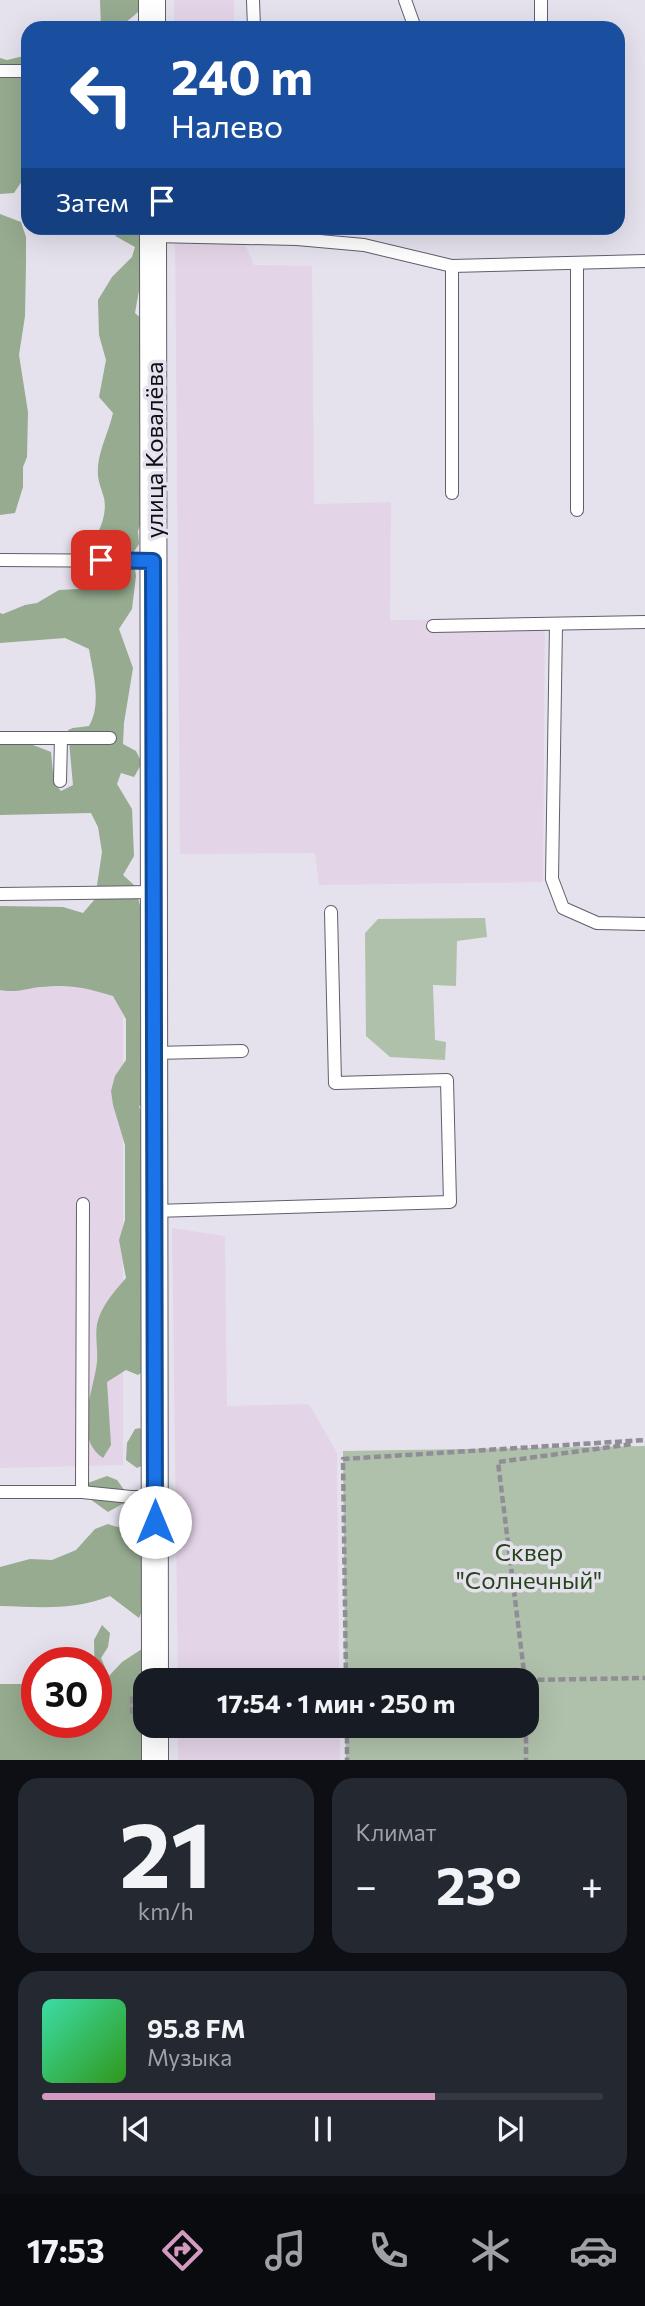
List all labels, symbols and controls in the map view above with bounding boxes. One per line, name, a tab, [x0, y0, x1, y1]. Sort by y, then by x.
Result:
text: 240 m	[171, 45, 313, 105]
icon: left	[56, 49, 147, 140]
text: Налево	[171, 105, 283, 145]
icon: arrive	[143, 182, 181, 220]
text: Затем	[56, 186, 129, 217]
street label: улица Ковалёва	[139, 362, 168, 538]
pin	[71, 530, 131, 590]
icon: arrive	[82, 541, 120, 579]
position arrow	[118, 1485, 192, 1559]
park label: Сквер "Солнечный"	[456, 1537, 602, 1594]
speed limit sign: 30	[21, 1647, 112, 1738]
text: 17:54 · 1 мин · 250 m	[217, 1687, 455, 1718]
text: 21	[119, 1795, 212, 1907]
text: Климат	[356, 1818, 437, 1846]
text: 23°	[436, 1852, 522, 1916]
text: −	[356, 1861, 377, 1908]
text: +	[581, 1861, 603, 1908]
text: km/h	[138, 1897, 194, 1925]
text: 95.8 FM	[147, 2012, 245, 2043]
text: Музыка	[147, 2043, 232, 2071]
icon: previous	[117, 2110, 155, 2148]
icon: pause	[304, 2110, 342, 2148]
icon: next	[491, 2110, 529, 2148]
icon: directions	[158, 2226, 207, 2275]
icon: music	[261, 2226, 310, 2275]
icon: phone	[364, 2226, 413, 2275]
icon: climate	[466, 2226, 515, 2275]
icon: car	[569, 2226, 618, 2275]
text: 17:53	[27, 2230, 105, 2270]

